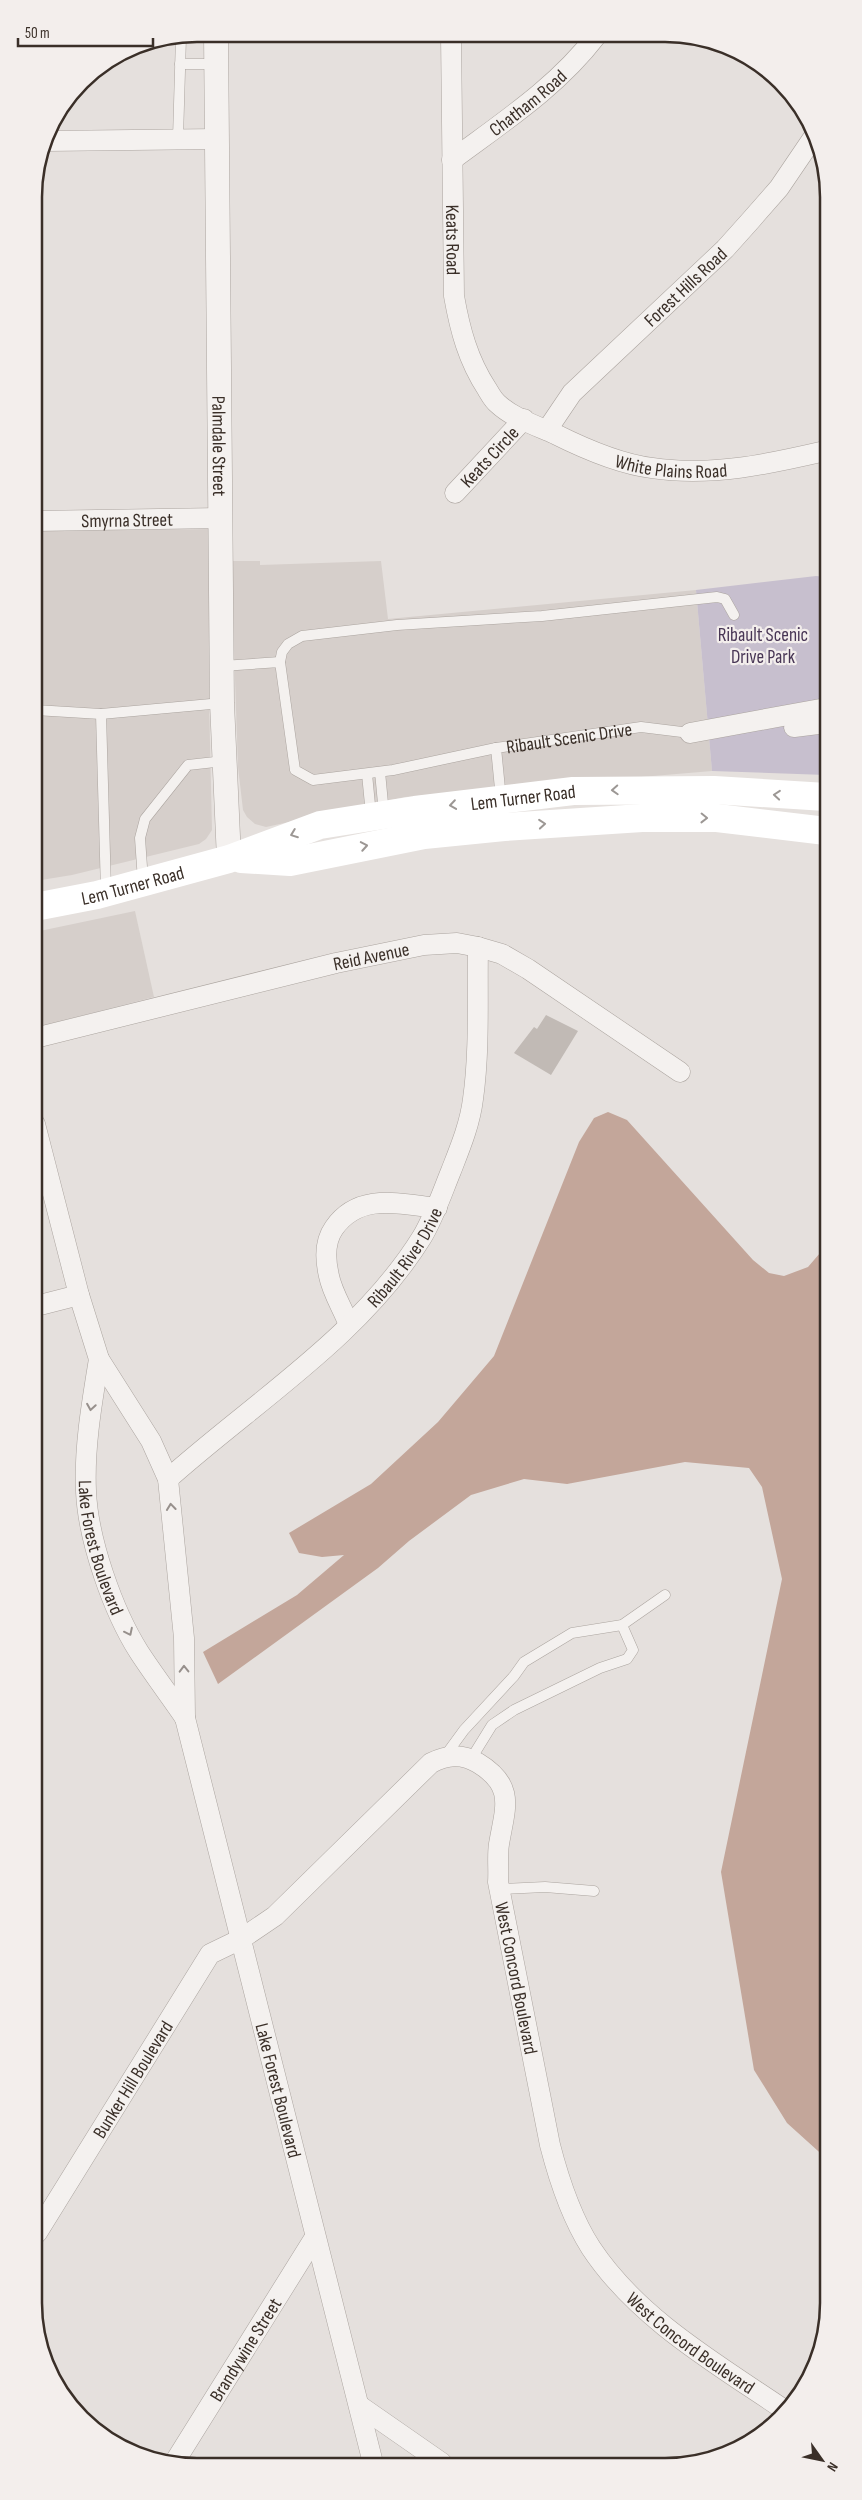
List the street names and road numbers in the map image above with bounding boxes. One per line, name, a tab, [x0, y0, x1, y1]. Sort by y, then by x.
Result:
street label: Chatham Road	[485, 65, 572, 142]
street label: Keats Road	[440, 205, 464, 275]
street label: Forest Hills Road	[640, 243, 732, 332]
street label: Palmdale Street	[206, 396, 230, 497]
street label: Keats Circle	[456, 422, 524, 493]
street label: White Plains Road	[612, 450, 728, 484]
street label: Smyrna Street	[81, 509, 173, 533]
street label: Ribault Scenic Drive	[505, 718, 634, 759]
street label: Lem Turner Road	[469, 781, 577, 816]
street label: Lem Turner Road	[80, 862, 187, 911]
street label: Reid Avenue	[331, 938, 411, 976]
street label: Ribault River Drive	[363, 1204, 448, 1313]
street label: Lake Forest Boulevard	[73, 1480, 128, 1619]
street label: West Concord Boulevard	[489, 1900, 542, 2057]
street label: Bunker Hill Boulevard	[89, 2017, 179, 2143]
street label: Lake Forest Boulevard	[249, 2021, 306, 2160]
street label: West Concord Boulevard	[621, 2288, 758, 2400]
street label: Brandywine Street	[205, 2294, 287, 2406]

